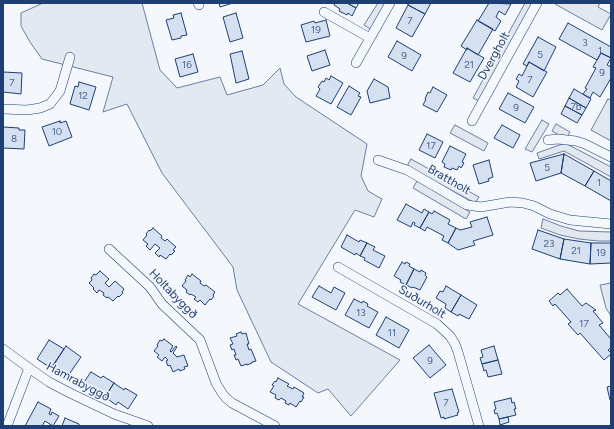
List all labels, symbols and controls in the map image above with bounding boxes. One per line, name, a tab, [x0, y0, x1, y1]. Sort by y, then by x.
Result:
house number: 7	[407, 15, 413, 27]
house number: 19	[311, 24, 321, 36]
street label: Dvergholt	[475, 29, 513, 83]
house number: 3	[582, 37, 588, 49]
house number: 1	[598, 45, 602, 57]
house number: 5	[537, 49, 543, 61]
house number: 9	[401, 50, 407, 62]
house number: 16	[182, 59, 192, 71]
house number: 21	[464, 59, 474, 71]
house number: 9	[599, 67, 605, 79]
house number: 7	[527, 74, 533, 86]
house number: 7	[9, 77, 15, 89]
house number: 12	[78, 90, 88, 102]
house number: 7b	[570, 101, 582, 113]
house number: 9	[513, 102, 519, 114]
house number: 10	[52, 126, 62, 138]
house number: 8	[11, 133, 17, 145]
house number: 17	[426, 140, 436, 152]
street label: Brattholt	[425, 162, 473, 198]
house number: 5	[544, 162, 550, 174]
house number: 1	[597, 177, 601, 189]
house number: 23	[543, 238, 555, 250]
house number: 21	[571, 245, 581, 257]
house number: 19	[596, 247, 606, 259]
street label: Holtabyggð	[146, 266, 200, 322]
street label: Suðurholt	[396, 282, 448, 322]
house number: 13	[356, 307, 366, 319]
house number: 17	[579, 318, 589, 330]
house number: 11	[388, 327, 396, 339]
house number: 9	[427, 355, 433, 367]
street label: Hamrabyggð	[44, 359, 112, 405]
house number: 7	[443, 397, 449, 409]

